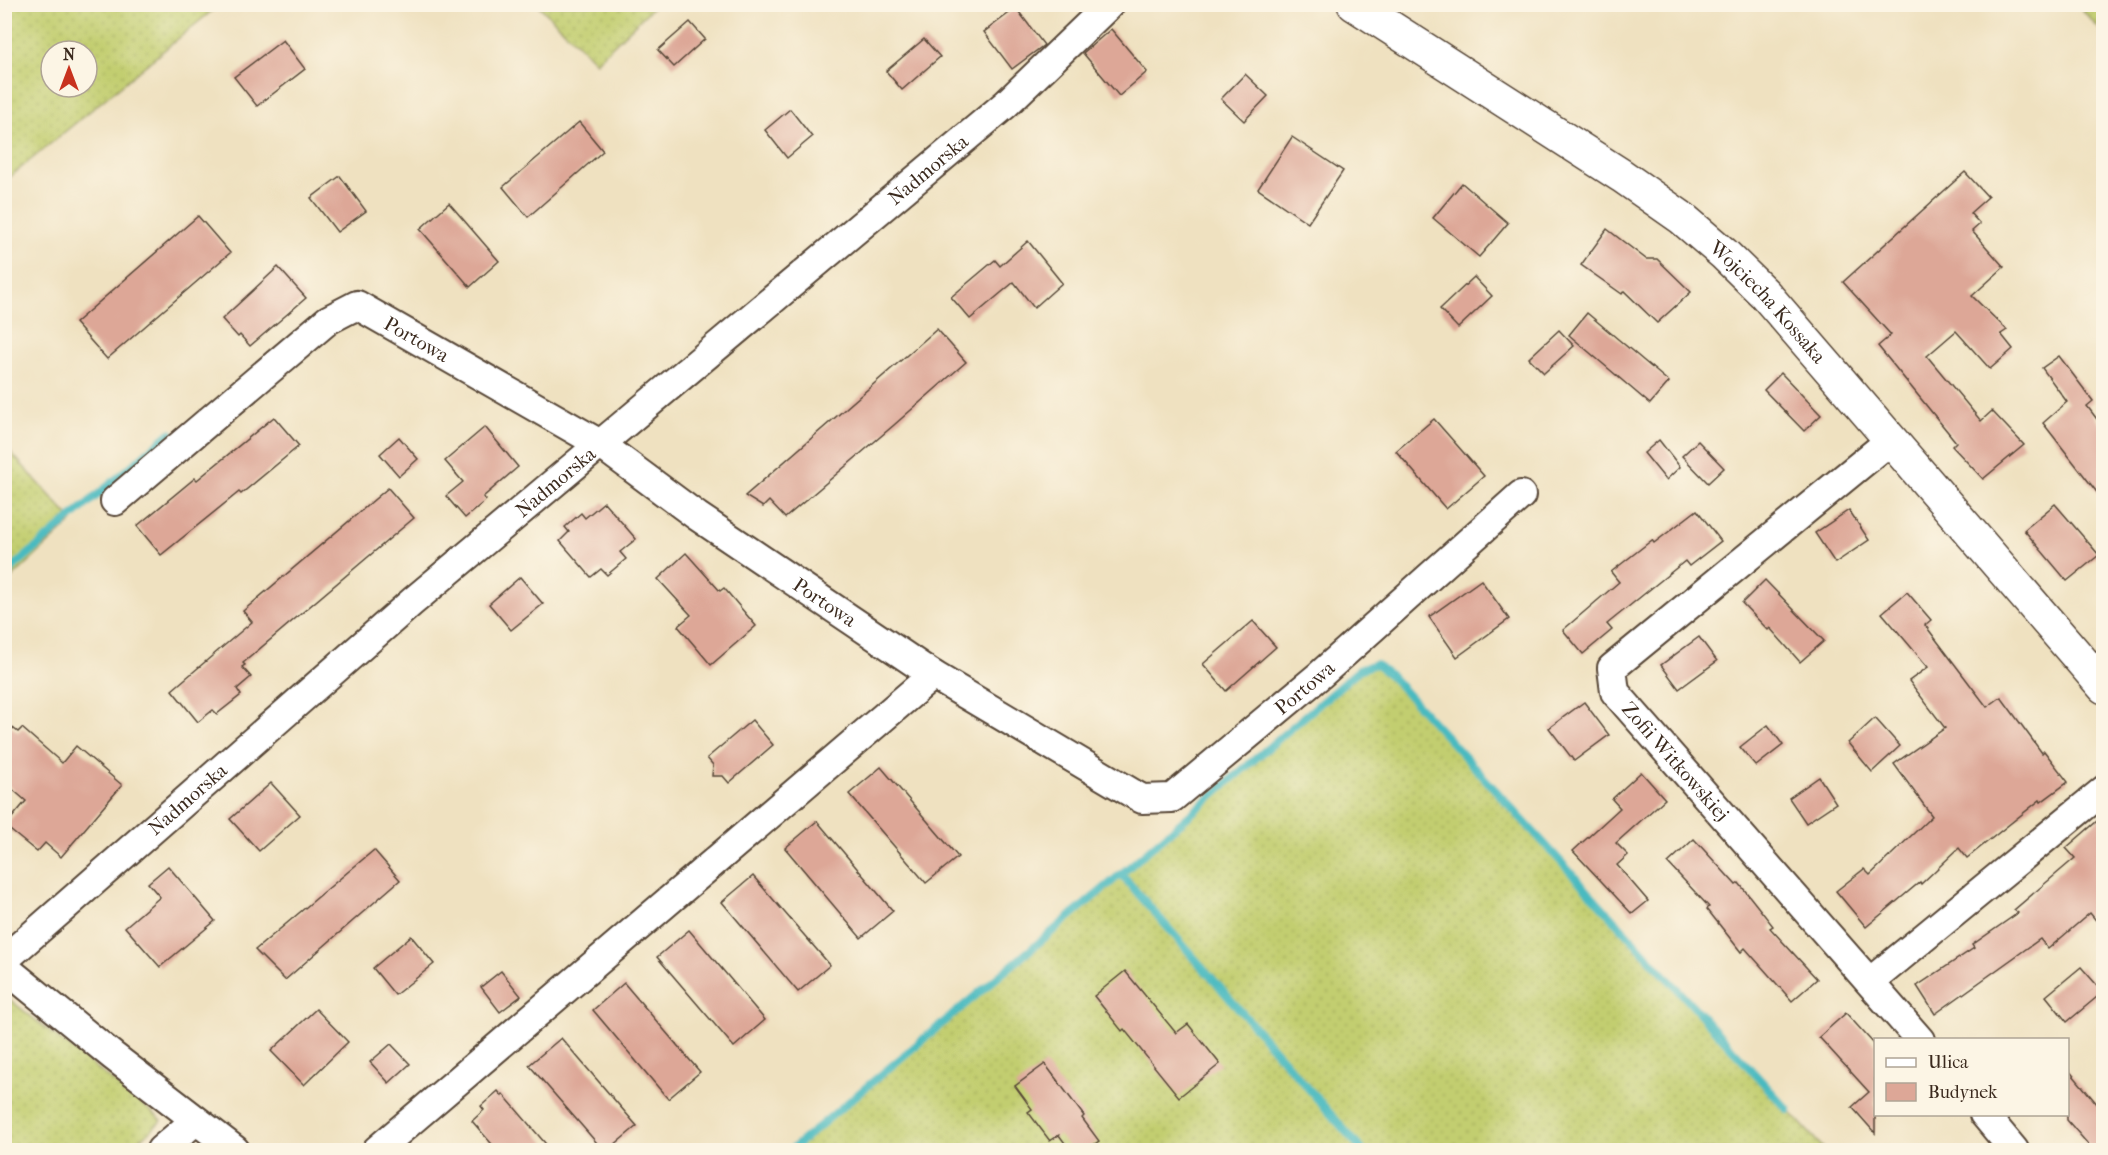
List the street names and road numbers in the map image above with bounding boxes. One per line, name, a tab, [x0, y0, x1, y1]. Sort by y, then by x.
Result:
street label: Nadmorska	[883, 129, 973, 209]
street label: Wojciecha Kossaka	[1705, 235, 1831, 368]
street label: Portowa	[380, 312, 454, 367]
street label: Nadmorska	[511, 441, 601, 522]
street label: Portowa	[789, 573, 861, 632]
street label: Portowa	[1270, 656, 1340, 719]
street label: Zofii Witkowskiej	[1617, 697, 1734, 825]
street label: Nadmorska	[143, 758, 232, 840]

